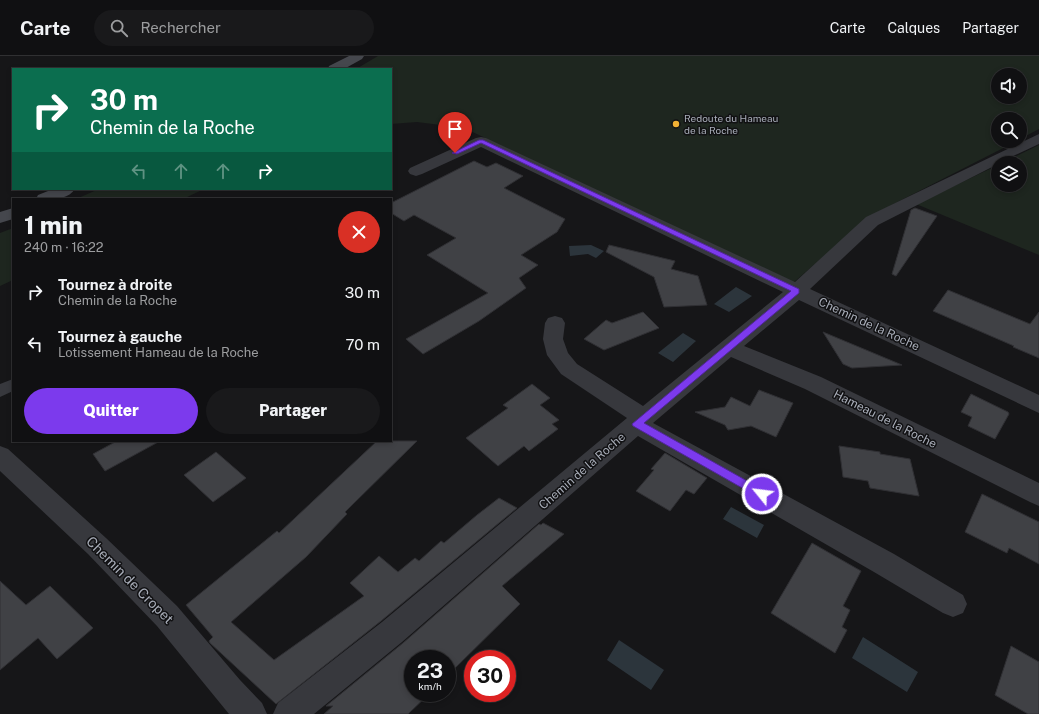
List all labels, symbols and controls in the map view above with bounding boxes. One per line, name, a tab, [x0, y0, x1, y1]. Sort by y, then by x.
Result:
search box	[94, 10, 374, 46]
text: Carte	[20, 17, 70, 39]
icon: search	[108, 17, 130, 39]
text: Rechercher	[140, 19, 221, 36]
text: Carte	[830, 20, 866, 36]
text: Calques	[888, 20, 940, 36]
text: Partager	[962, 20, 1019, 36]
map controls	[991, 68, 1027, 192]
button: sound	[991, 68, 1027, 104]
text: 30 m	[90, 83, 158, 116]
icon: right	[24, 84, 76, 136]
pin	[438, 112, 472, 153]
place label: Redoute du Hameau de la Roche	[684, 112, 778, 136]
button: search	[991, 112, 1027, 148]
text: Chemin de la Roche	[90, 117, 255, 138]
icon: arrive	[444, 118, 466, 140]
marker: Redoute du Hameau de la Roche	[671, 119, 681, 129]
button: layers	[991, 156, 1027, 192]
icon: left	[128, 160, 150, 182]
icon: ahead	[170, 160, 192, 182]
icon: ahead	[212, 160, 234, 182]
icon: right	[254, 160, 276, 182]
text: 1 min	[24, 211, 83, 239]
button: close	[338, 211, 380, 253]
text: 240 m · 16:22	[24, 240, 104, 255]
text: Tournez à droite	[58, 276, 172, 293]
icon: right	[24, 281, 46, 303]
text: 30 m	[345, 284, 380, 301]
text: Chemin de la Roche	[58, 293, 177, 308]
street label: Chemin de la Roche	[816, 294, 922, 354]
text: Tournez à gauche	[58, 328, 182, 345]
icon: left	[24, 333, 46, 355]
text: 70 m	[345, 336, 380, 353]
text: Lotissement Hameau de la Roche	[58, 345, 259, 360]
street label: Hameau de la Roche	[831, 387, 939, 451]
button: Quitter	[24, 388, 198, 434]
button: Partager	[206, 388, 380, 434]
street label: Chemin de la Roche	[536, 430, 628, 512]
position arrow	[741, 473, 783, 515]
street label: Chemin de Cropet	[83, 533, 177, 627]
speed limit sign: 30	[464, 650, 516, 702]
text: 23	[417, 659, 443, 683]
text: km/h	[418, 680, 442, 692]

